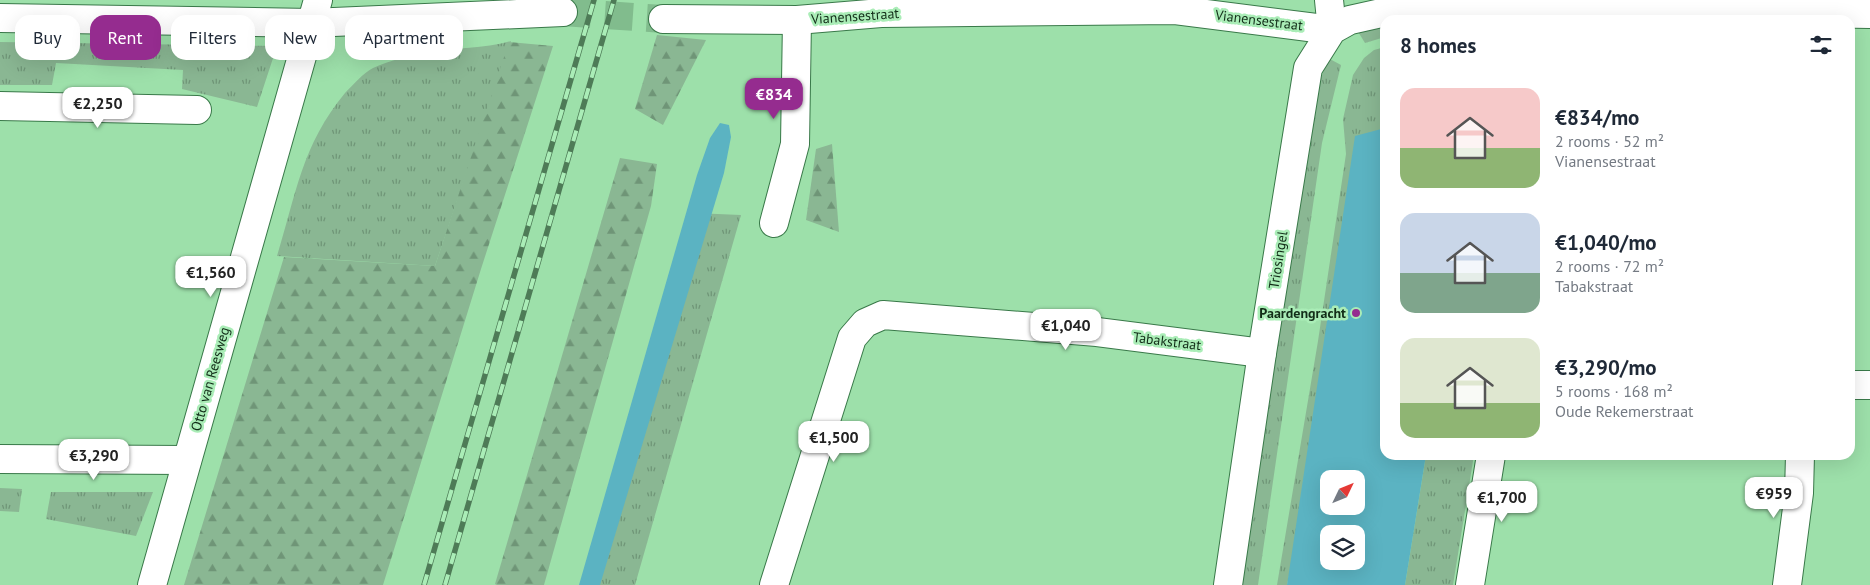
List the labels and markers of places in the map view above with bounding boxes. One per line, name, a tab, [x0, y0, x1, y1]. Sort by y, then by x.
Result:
pin: €834	[744, 78, 804, 120]
pin: €2,250	[57, 86, 139, 129]
pin: €1,560	[170, 256, 252, 298]
place label: Paardengracht	[1259, 304, 1346, 322]
marker: Paardengracht	[1350, 307, 1362, 319]
pin: €1,040	[1025, 308, 1107, 351]
pin: €1,500	[793, 420, 875, 463]
pin: €3,290	[53, 438, 135, 481]
pin: €959	[1744, 476, 1804, 519]
pin: €1,700	[1461, 480, 1543, 523]

